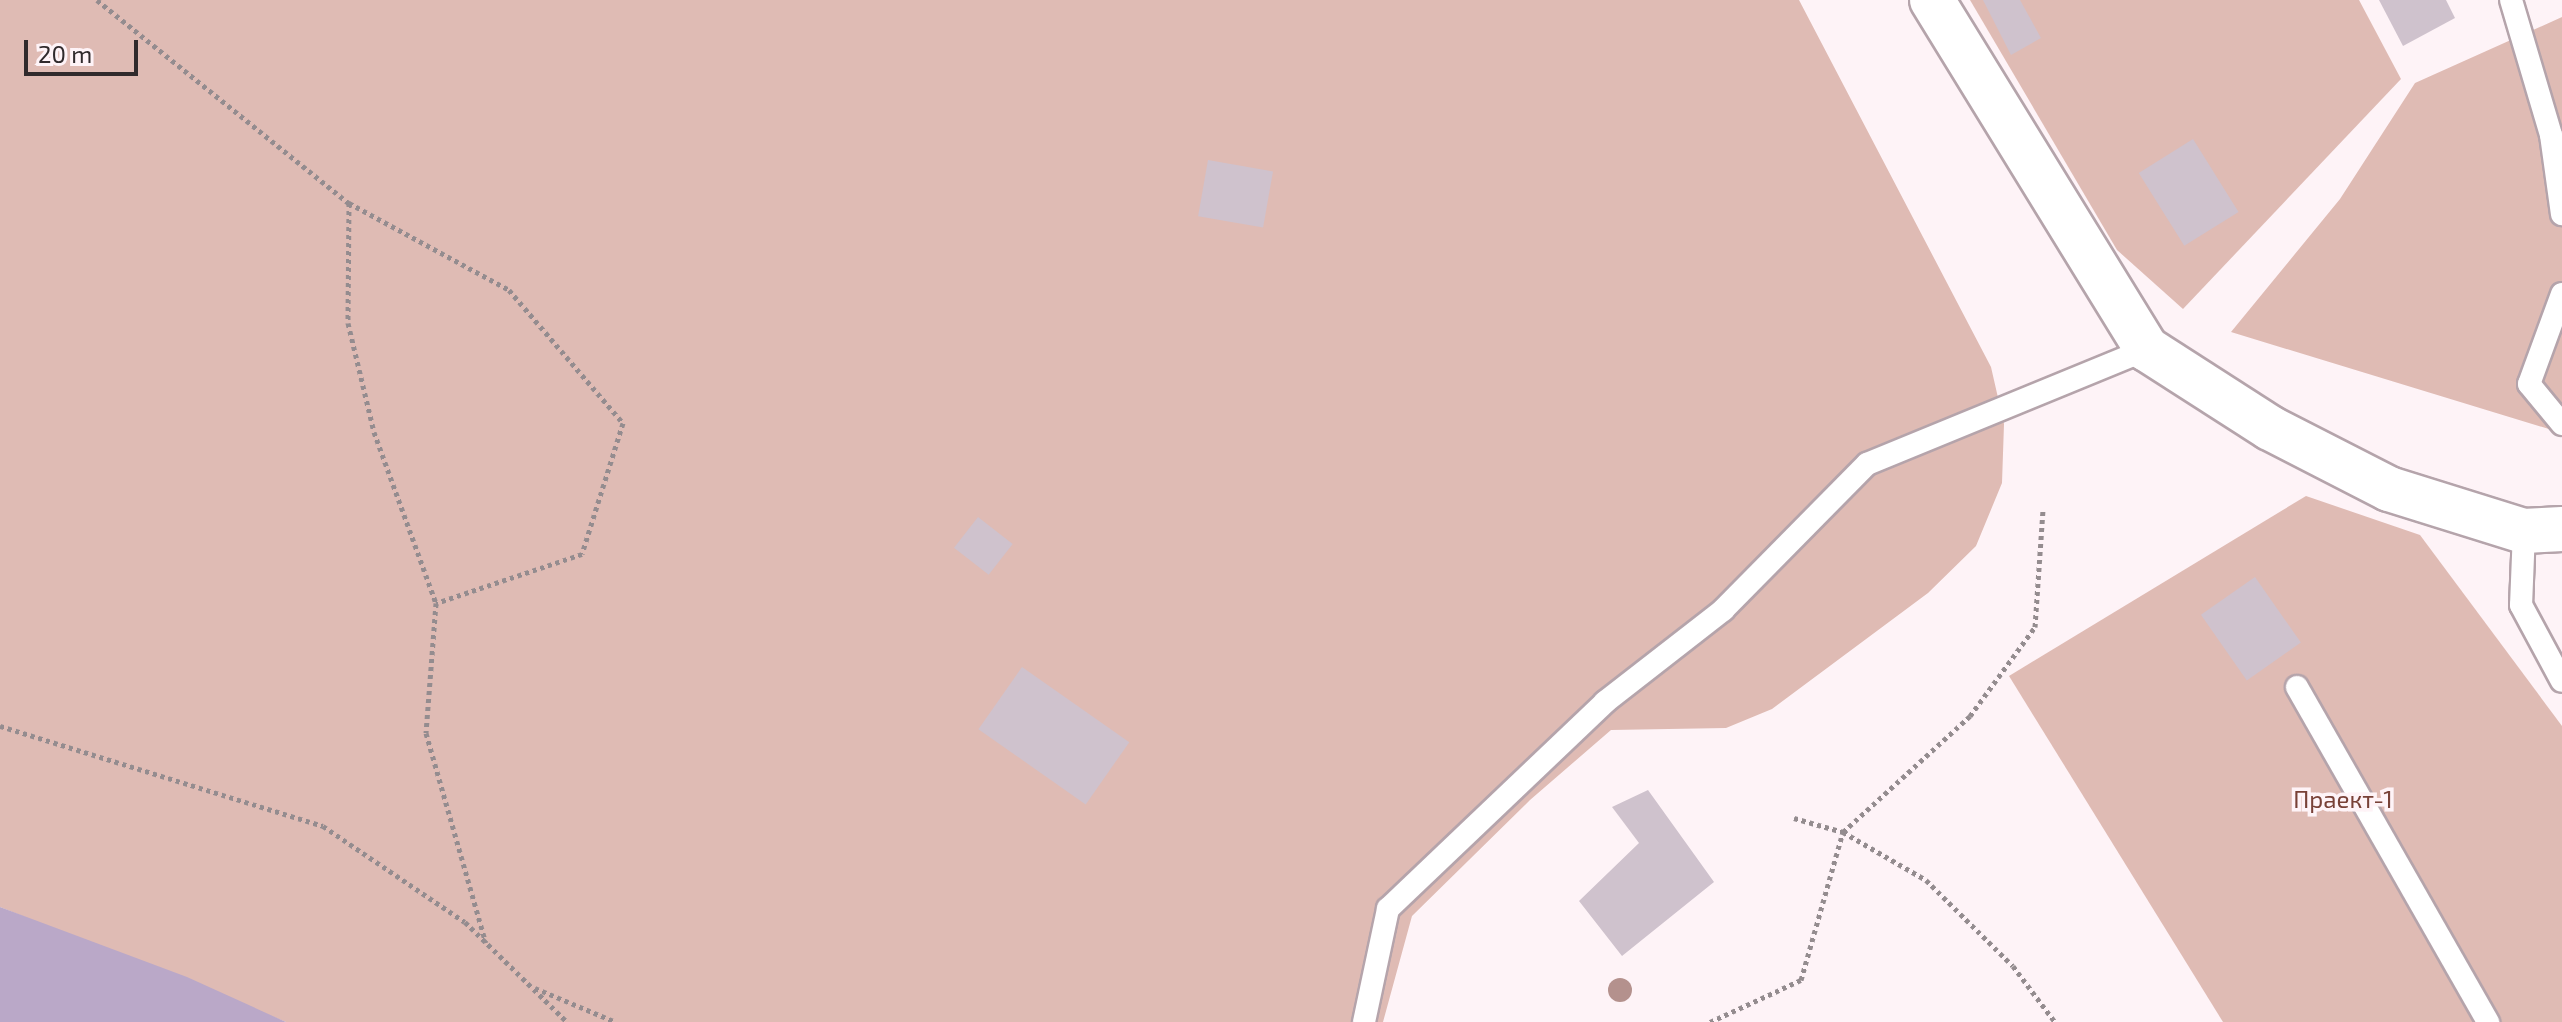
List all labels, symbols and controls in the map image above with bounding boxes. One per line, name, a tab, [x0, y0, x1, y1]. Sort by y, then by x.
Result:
scale bar	[28, 24, 142, 74]
text: 20 m	[38, 39, 92, 68]
park label: Праект-1	[2293, 785, 2393, 813]

